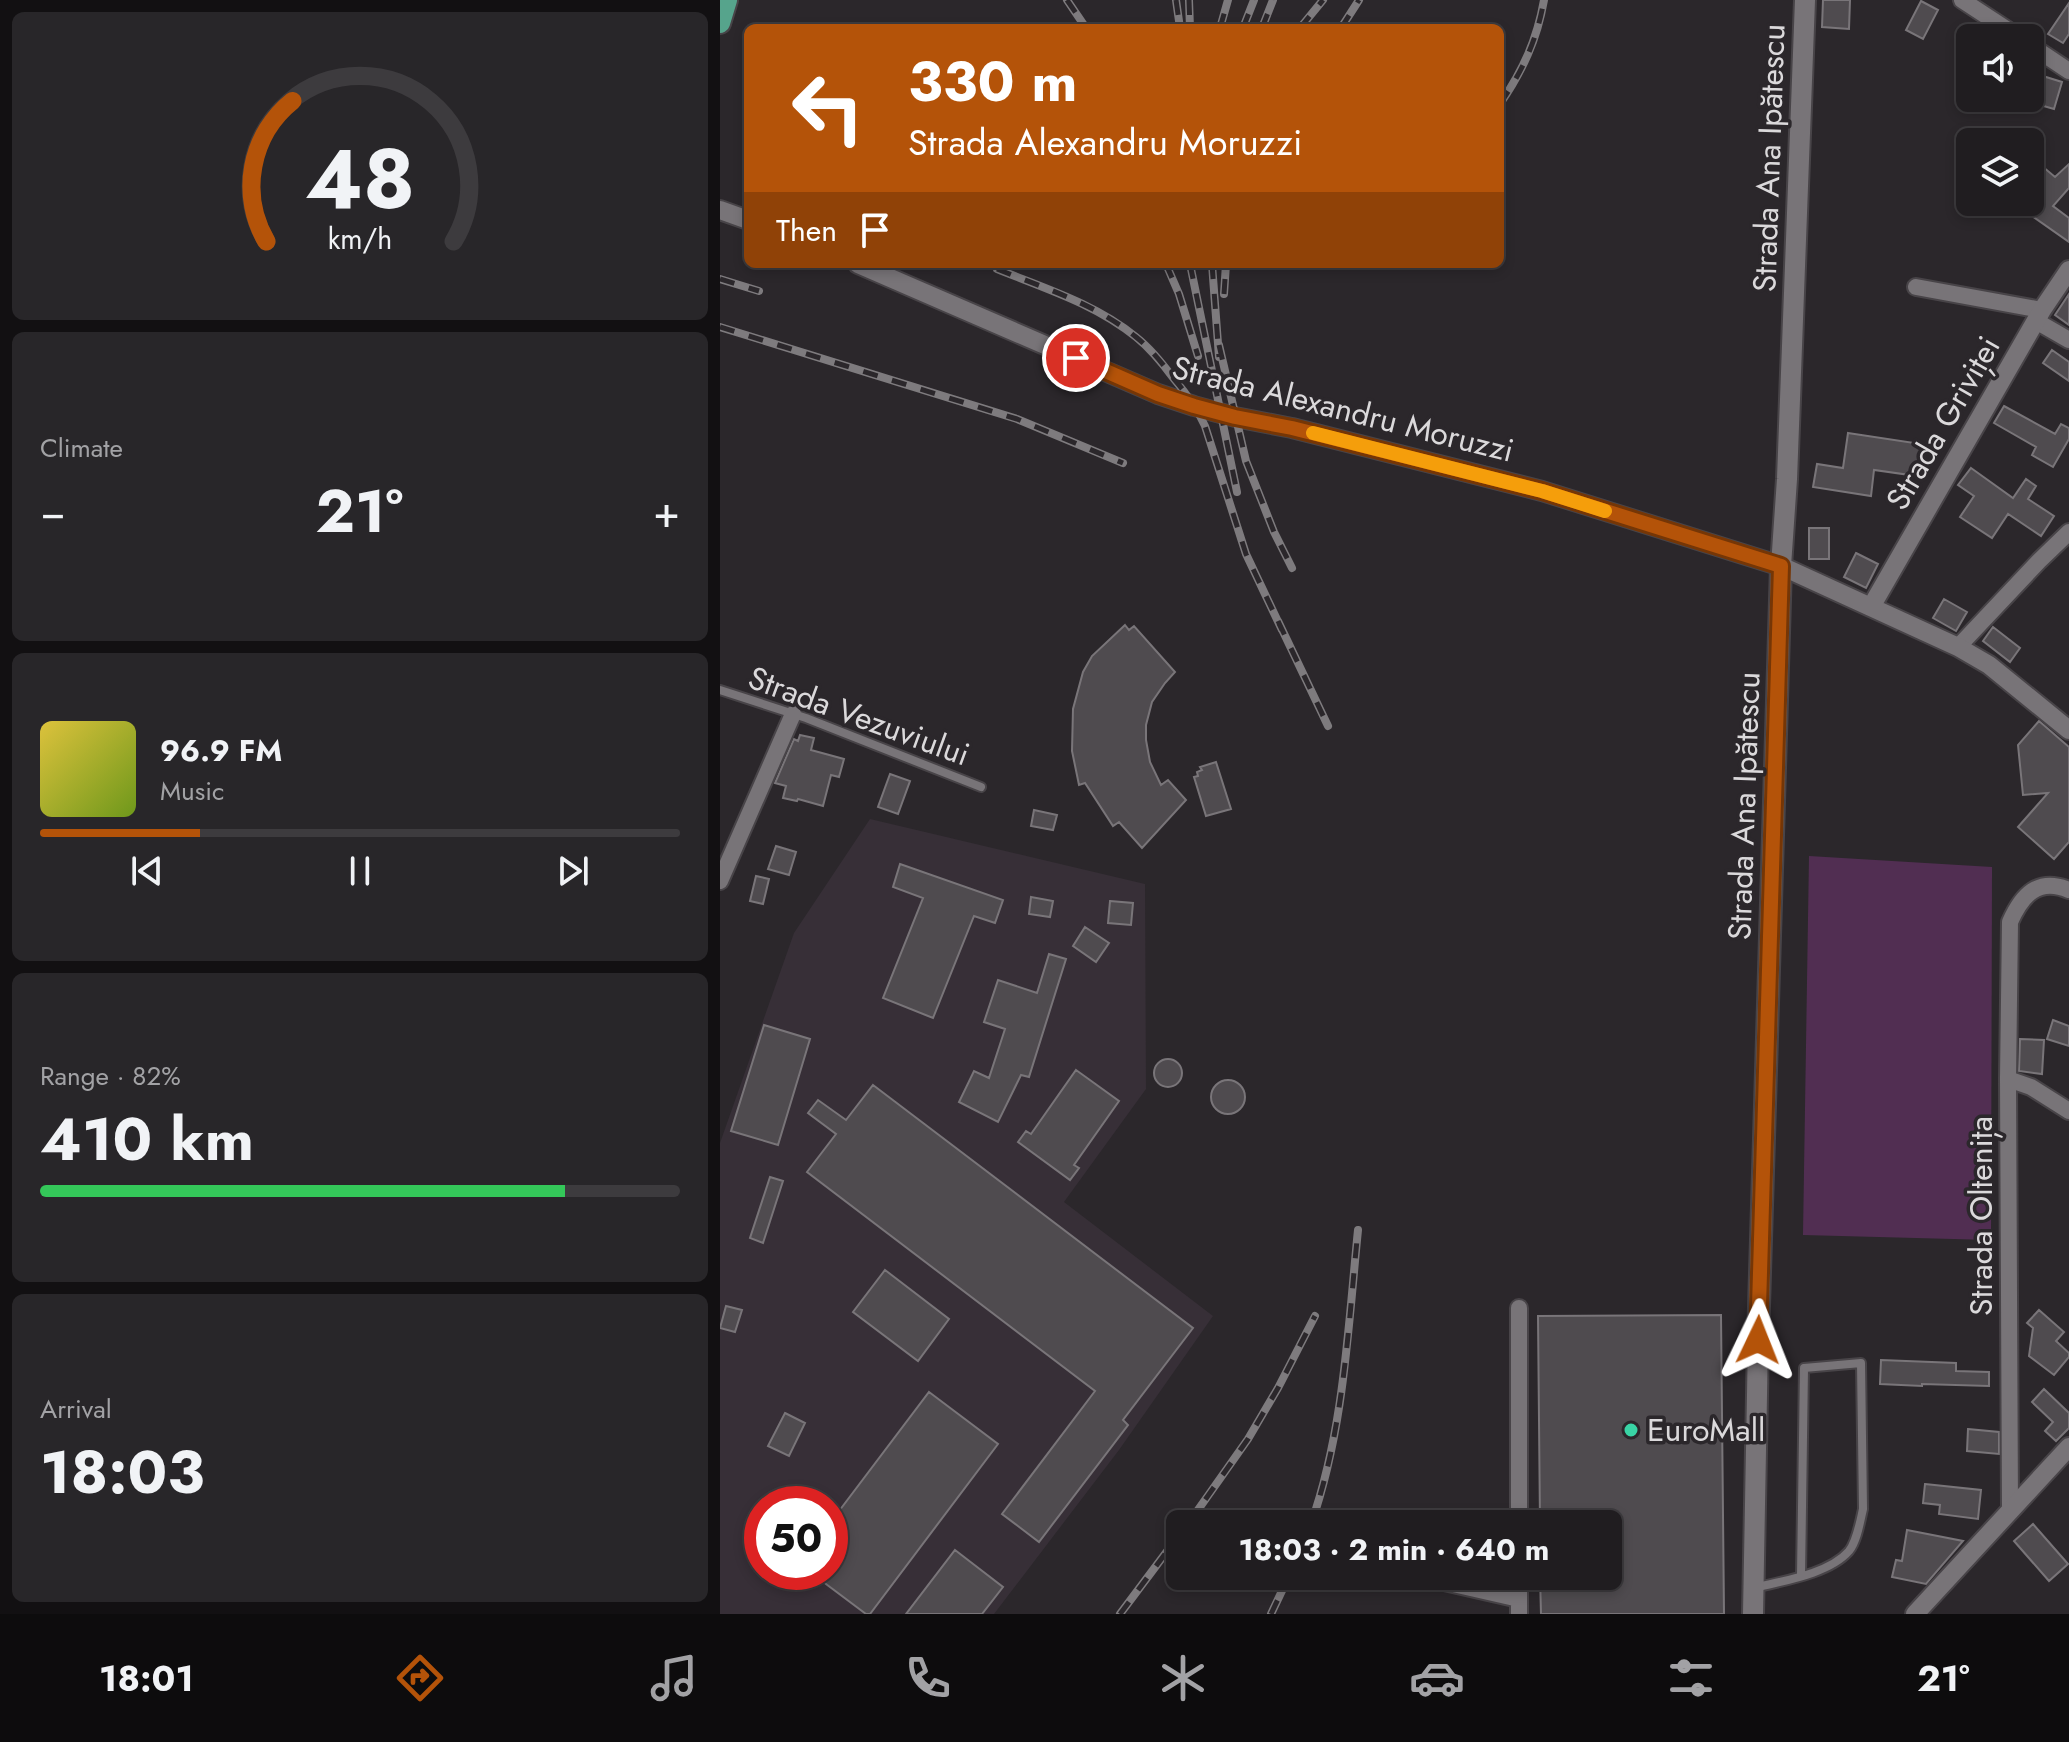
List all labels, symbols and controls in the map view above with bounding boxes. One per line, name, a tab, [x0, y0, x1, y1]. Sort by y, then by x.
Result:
street label: Strada Ana Ipătescu	[1741, 23, 1797, 293]
map controls	[1956, 24, 2044, 216]
button: sound	[1956, 24, 2044, 112]
text: 330 m	[908, 41, 1077, 122]
icon: left	[776, 56, 880, 160]
text: Strada Alexandru Moruzzi	[908, 116, 1302, 168]
text: 48	[305, 119, 415, 239]
button: layers	[1956, 128, 2044, 216]
icon: arrive	[853, 208, 897, 252]
text: Then	[776, 209, 837, 252]
text: km/h	[328, 218, 392, 260]
pin	[1042, 324, 1110, 392]
street label: Strada Griviței	[1875, 328, 2011, 518]
icon: arrive	[1054, 336, 1098, 380]
street label: Strada Alexandru Moruzzi	[1167, 344, 1519, 474]
text: Climate	[40, 429, 123, 467]
text: 21°	[316, 468, 403, 555]
text: −	[40, 480, 66, 544]
text: +	[653, 480, 680, 544]
street label: Strada Vezuviului	[742, 655, 976, 777]
street label: Strada Ana Ipătescu	[1716, 671, 1772, 941]
text: 96.9 FM	[160, 729, 282, 772]
text: Music	[160, 772, 224, 810]
icon: previous	[125, 849, 169, 893]
icon: pause	[338, 849, 382, 893]
icon: next	[551, 849, 595, 893]
text: Range · 82%	[40, 1057, 181, 1095]
text: 410 km	[40, 1096, 254, 1183]
street label: Strada Oltenița	[1958, 1116, 2004, 1316]
position arrow	[1716, 1298, 1800, 1382]
text: Arrival	[40, 1390, 112, 1428]
place label: EuroMall	[1647, 1407, 1765, 1453]
marker: EuroMall	[1622, 1421, 1640, 1439]
text: 18:03	[40, 1429, 204, 1516]
speed limit sign: 50	[744, 1486, 848, 1590]
text: 18:03 · 2 min · 640 m	[1239, 1528, 1549, 1571]
icon: directions	[392, 1650, 448, 1706]
icon: music	[646, 1650, 702, 1706]
icon: phone	[900, 1650, 956, 1706]
icon: climate	[1155, 1650, 1211, 1706]
icon: car	[1409, 1650, 1465, 1706]
icon: filters	[1663, 1650, 1719, 1706]
text: 18:01	[99, 1652, 194, 1704]
text: 21°	[1917, 1652, 1970, 1704]

